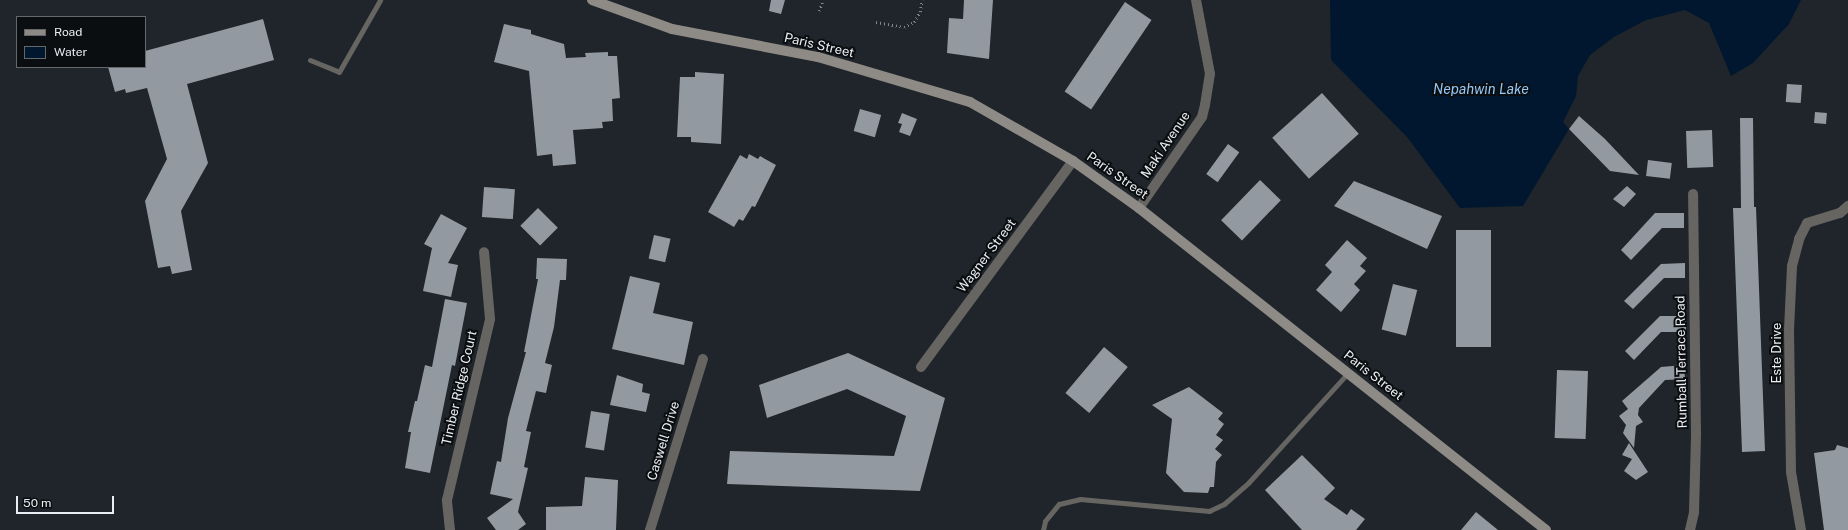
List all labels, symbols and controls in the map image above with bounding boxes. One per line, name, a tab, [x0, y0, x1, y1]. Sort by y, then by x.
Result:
legend	[16, 16, 146, 68]
text: Road	[54, 25, 82, 39]
street label: Paris Street	[782, 30, 856, 62]
text: Water	[54, 45, 87, 59]
water label: Nepahwin Lake	[1433, 81, 1529, 97]
street label: Maki Avenue	[1138, 109, 1194, 181]
street label: Paris Street	[1083, 149, 1151, 203]
street label: Wagner Street	[954, 216, 1020, 296]
street label: Rumball Terrace Road	[1673, 295, 1691, 429]
street label: Este Drive	[1769, 323, 1785, 383]
street label: Timber Ridge Court	[439, 329, 481, 447]
street label: Paris Street	[1340, 348, 1406, 404]
street label: Caswell Drive	[645, 400, 683, 482]
scale bar	[18, 488, 116, 514]
text: 50 m	[23, 496, 51, 510]

